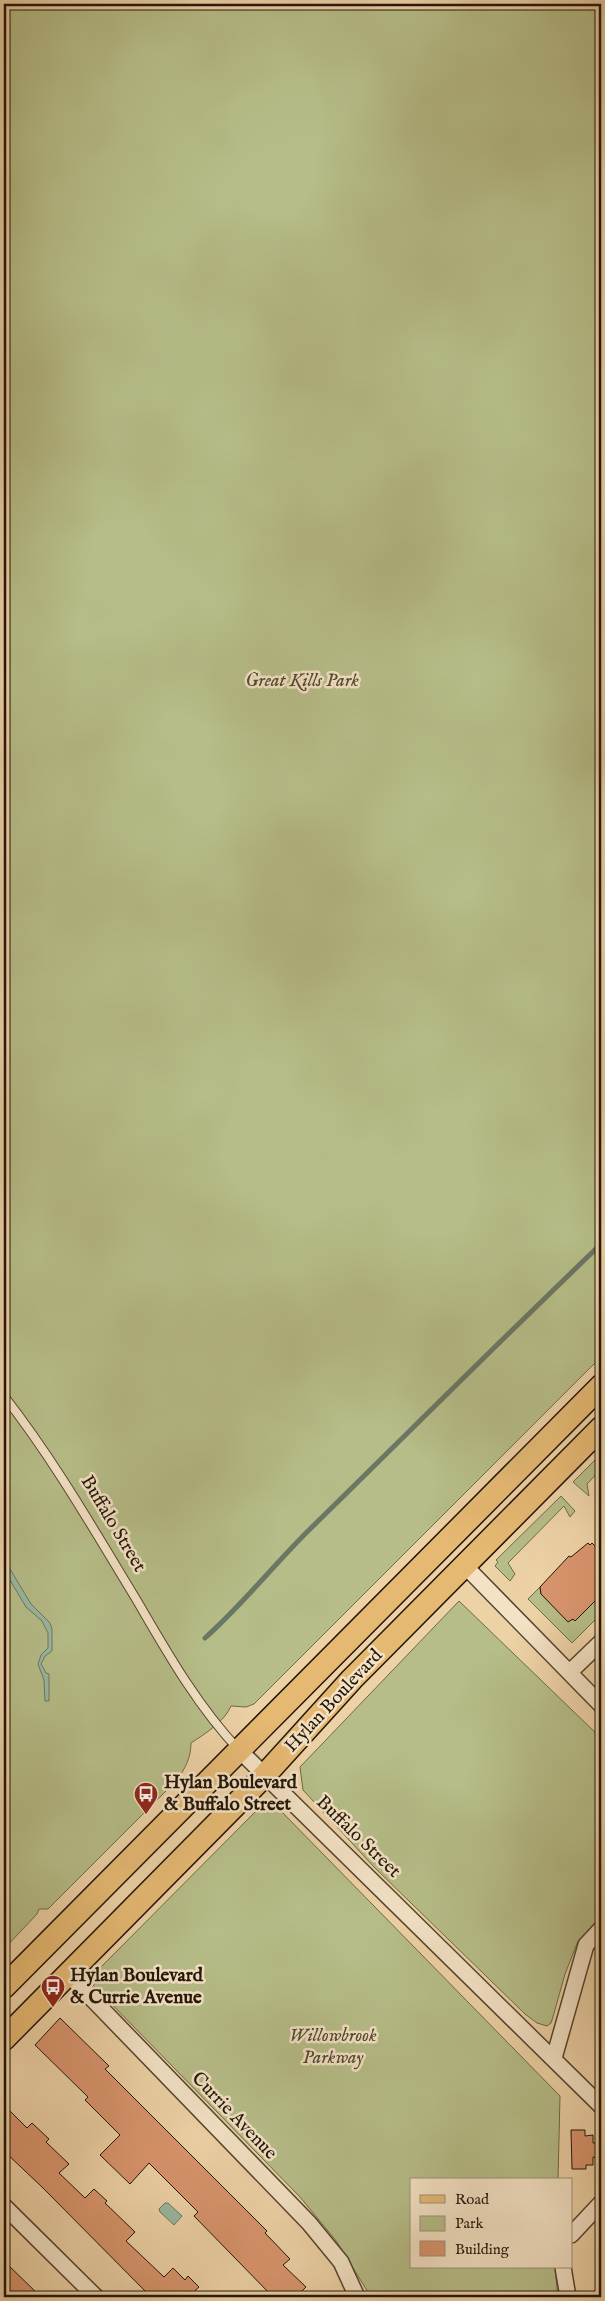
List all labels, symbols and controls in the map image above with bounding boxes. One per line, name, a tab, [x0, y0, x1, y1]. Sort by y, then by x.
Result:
park label: Great Kills Park	[245, 669, 359, 693]
street label: Buffalo Street	[75, 1471, 152, 1577]
street label: Hylan Boulevard	[280, 1644, 389, 1758]
place label: Hylan Boulevard & Buffalo Street	[164, 1771, 298, 1817]
bus stop icon: Hylan Boulevard & Buffalo Street	[133, 1781, 159, 1815]
street label: Buffalo Street	[311, 1791, 406, 1884]
place label: Hylan Boulevard & Currie Avenue	[70, 1964, 204, 2010]
bus stop icon: Hylan Boulevard & Currie Avenue	[40, 1974, 66, 2008]
park label: Willowbrook Parkway	[289, 2024, 377, 2070]
street label: Currie Avenue	[186, 2067, 282, 2165]
legend	[410, 2178, 572, 2268]
text: Road	[455, 2190, 490, 2209]
text: Park	[455, 2214, 485, 2233]
text: Building	[455, 2240, 510, 2259]

